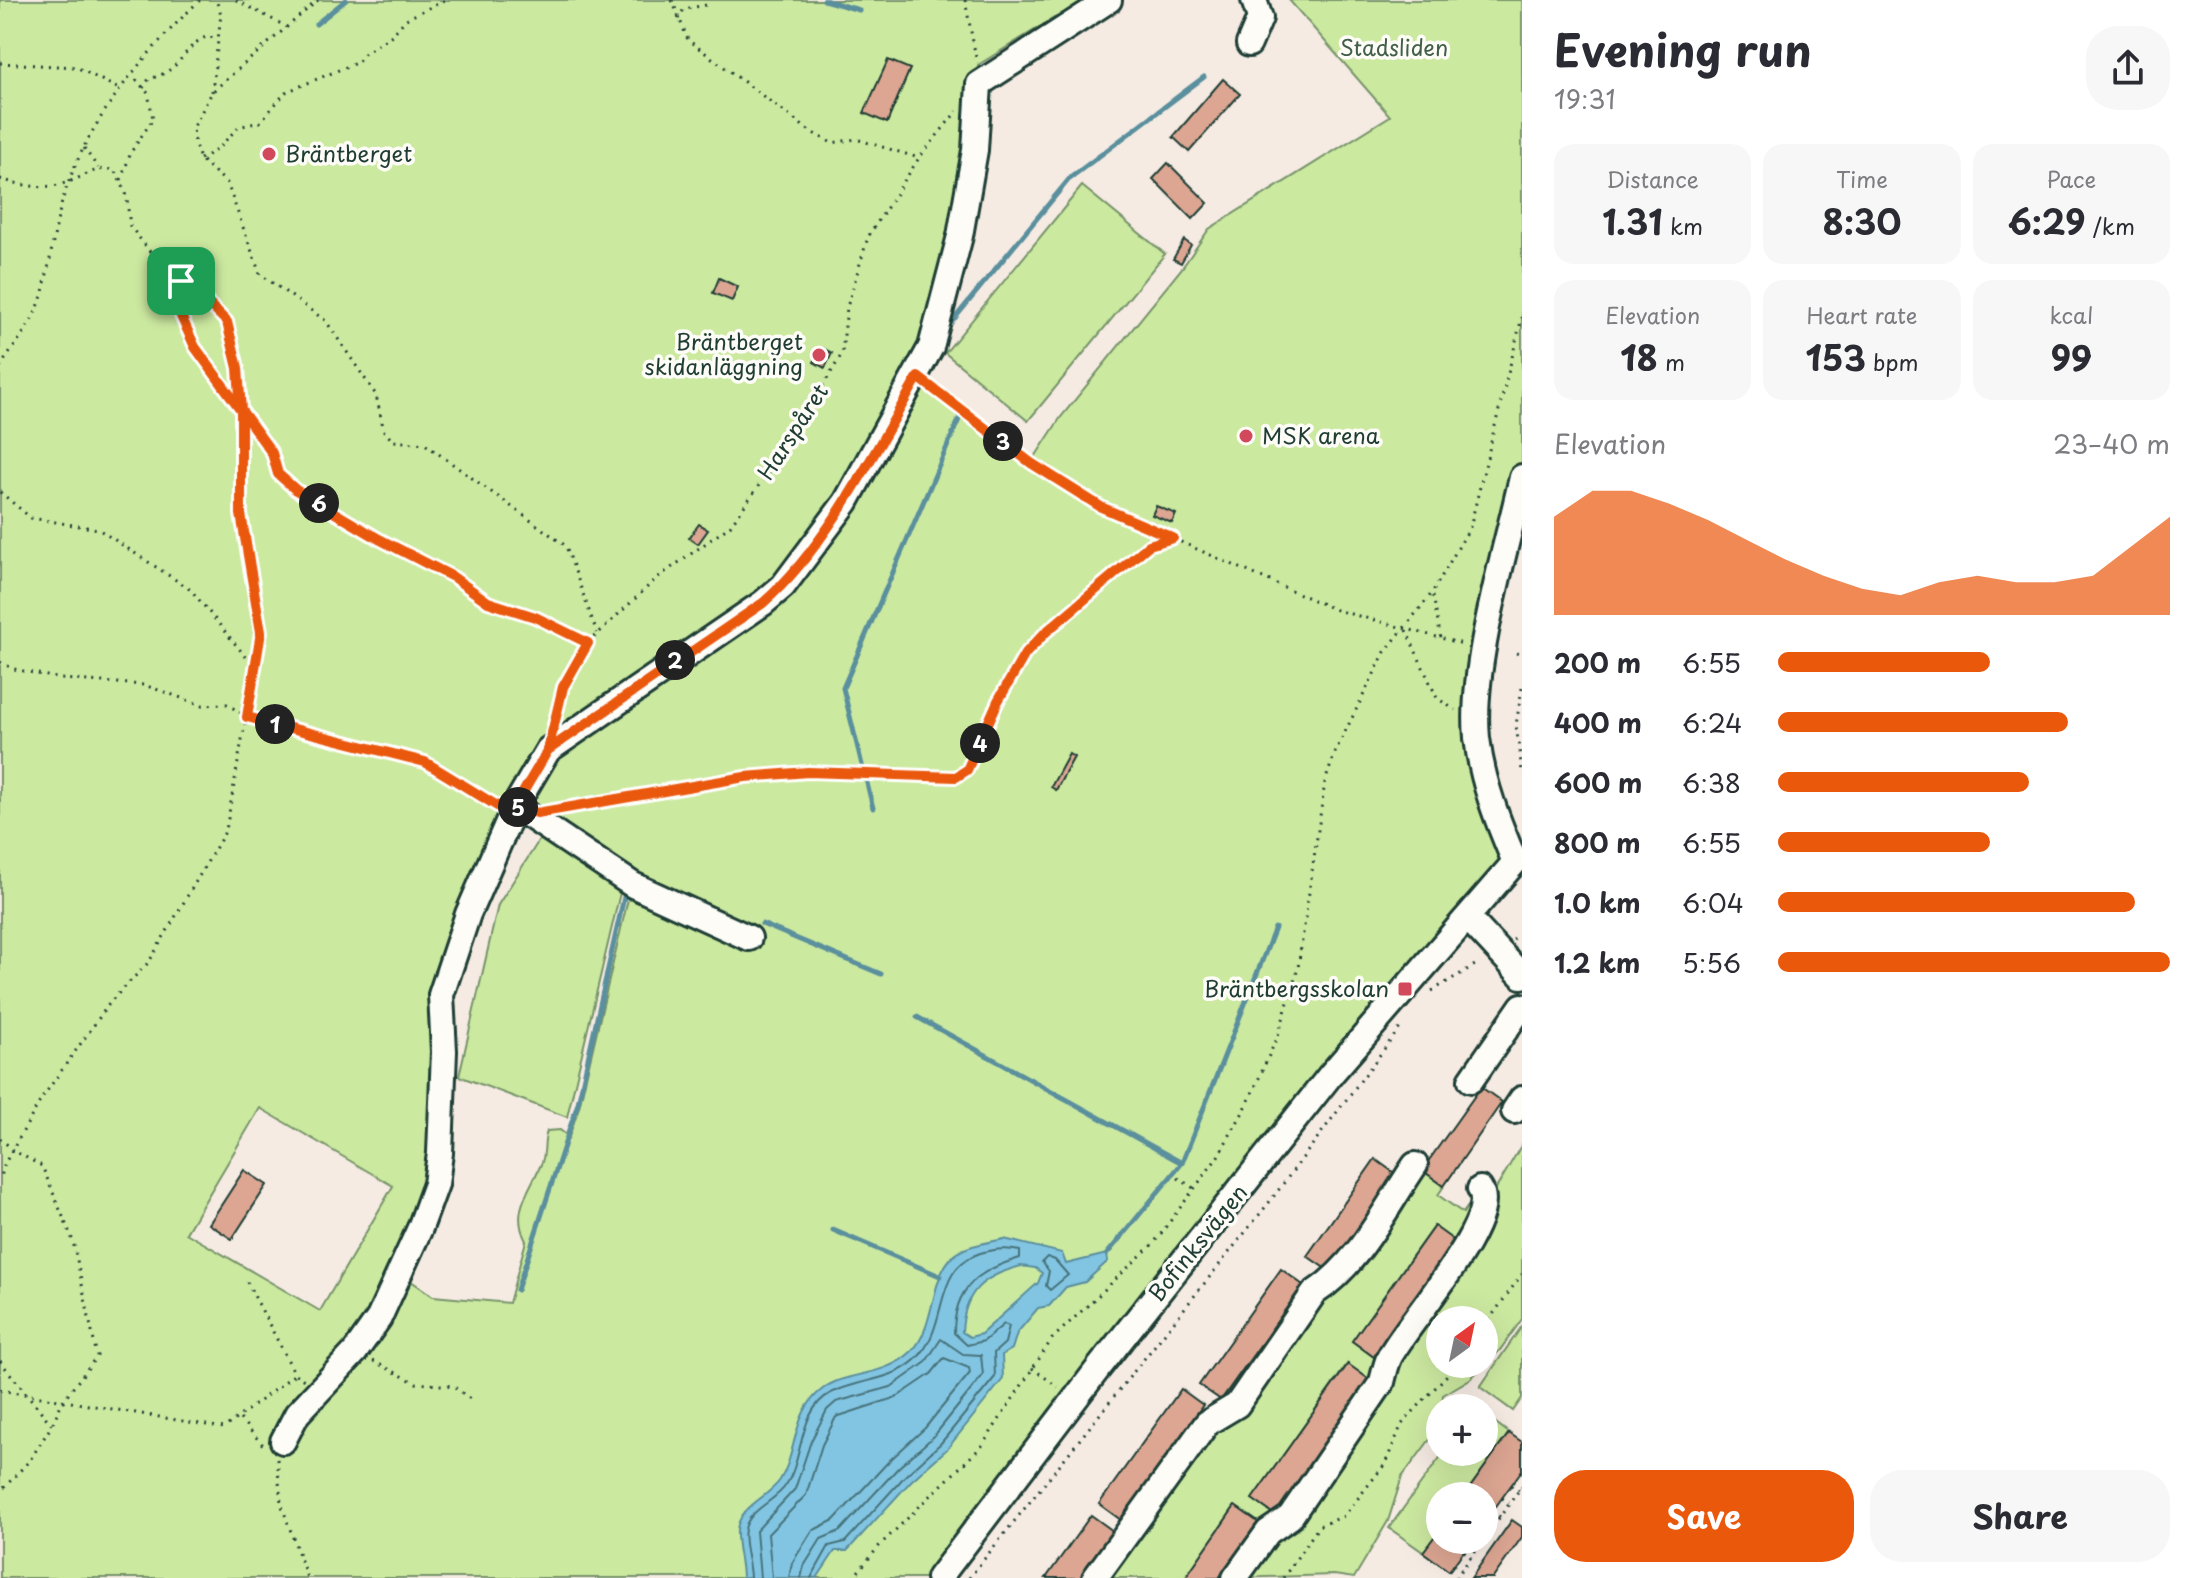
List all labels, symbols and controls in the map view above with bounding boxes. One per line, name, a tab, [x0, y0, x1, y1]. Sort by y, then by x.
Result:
text: Evening run	[1554, 16, 1812, 82]
button: share	[2086, 26, 2170, 110]
park label: Stadsliden	[1340, 30, 1448, 63]
text: 19:31	[1554, 79, 1616, 118]
place label: Bräntberget	[285, 136, 412, 169]
marker: Bräntberget	[260, 145, 278, 163]
text: Distance	[1607, 162, 1699, 195]
text: Time	[1836, 162, 1888, 195]
text: Pace	[2046, 162, 2096, 195]
text: 1.31	[1602, 195, 1663, 247]
text: 8:30	[1823, 195, 1901, 247]
text: 6:29	[2008, 195, 2086, 247]
text: km	[1663, 209, 1703, 242]
text: /km	[2086, 209, 2135, 242]
pin	[147, 247, 215, 315]
icon: arrive	[159, 259, 203, 303]
text: Elevation	[1605, 298, 1700, 331]
text: Heart rate	[1806, 298, 1918, 331]
text: kcal	[2049, 298, 2093, 331]
place label: Bräntberget skidanläggning	[645, 324, 803, 382]
text: 18	[1620, 331, 1658, 383]
text: 153	[1805, 331, 1866, 383]
text: 99	[2051, 331, 2092, 383]
text: m	[1658, 345, 1685, 378]
text: bpm	[1866, 345, 1919, 378]
marker: Bräntberget skidanläggning	[810, 346, 828, 364]
street label: Harspåret	[748, 377, 835, 486]
place label: MSK arena	[1262, 418, 1380, 451]
pin: 3	[983, 421, 1023, 461]
text: 3	[996, 424, 1010, 457]
text: Elevation	[1554, 424, 1666, 463]
text: 23–40 m	[2053, 424, 2170, 463]
marker: MSK arena	[1237, 427, 1255, 445]
pin: 6	[299, 483, 339, 523]
text: 6	[311, 486, 327, 519]
pin: 2	[655, 640, 695, 680]
text: 2	[667, 643, 683, 676]
text: 200 m	[1554, 643, 1641, 682]
text: 6:55	[1682, 643, 1741, 682]
text: 400 m	[1554, 703, 1642, 742]
text: 6:24	[1682, 703, 1743, 742]
pin: 1	[255, 704, 295, 744]
text: 1	[270, 707, 280, 740]
pin: 4	[960, 723, 1000, 763]
text: 4	[973, 726, 987, 759]
text: 600 m	[1554, 763, 1642, 802]
text: 6:38	[1682, 763, 1741, 802]
pin: 5	[498, 787, 538, 827]
text: 5	[511, 790, 525, 823]
text: 800 m	[1554, 823, 1641, 862]
text: 6:55	[1682, 823, 1741, 862]
text: 1.0 km	[1554, 883, 1641, 922]
text: 6:04	[1682, 883, 1744, 922]
text: 1.2 km	[1554, 943, 1640, 982]
text: 5:56	[1682, 943, 1741, 982]
place label: Bräntbergsskolan	[1204, 971, 1389, 1004]
marker: Bräntbergsskolan	[1396, 980, 1414, 998]
street label: Bofinksvägen	[1139, 1176, 1254, 1308]
north arrow	[1426, 1306, 1498, 1378]
map controls	[1426, 1306, 1498, 1554]
button: +	[1426, 1394, 1498, 1466]
button: Save	[1554, 1470, 1854, 1562]
button: Share	[1870, 1470, 2170, 1562]
button: −	[1426, 1482, 1498, 1554]

